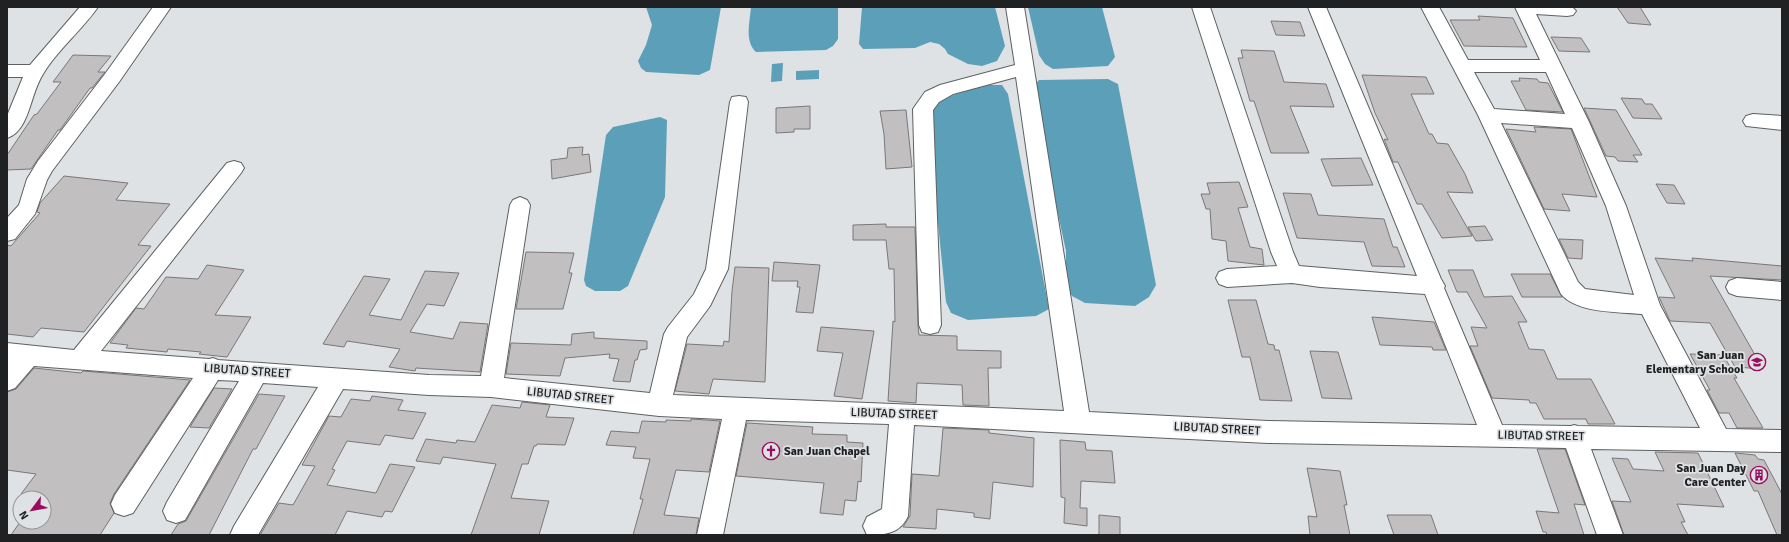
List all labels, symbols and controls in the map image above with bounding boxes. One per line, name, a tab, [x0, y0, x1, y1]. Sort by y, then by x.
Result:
place label: San Juan Elementary School	[1646, 348, 1744, 377]
school or university icon: San Juan Elementary School	[1747, 352, 1767, 372]
street label: LIBUTAD STREET	[203, 360, 291, 382]
street label: LIBUTAD STREET	[526, 384, 614, 408]
street label: LIBUTAD STREET	[850, 405, 938, 423]
street label: LIBUTAD STREET	[1173, 419, 1261, 439]
street label: LIBUTAD STREET	[1497, 428, 1585, 444]
church icon: San Juan Chapel	[761, 441, 781, 461]
place label: San Juan Chapel	[784, 444, 870, 459]
place label: San Juan Day Care Center	[1677, 461, 1746, 490]
building icon: San Juan Day Care Center	[1749, 465, 1769, 485]
north arrow	[12, 490, 52, 530]
text: N	[16, 508, 31, 522]

